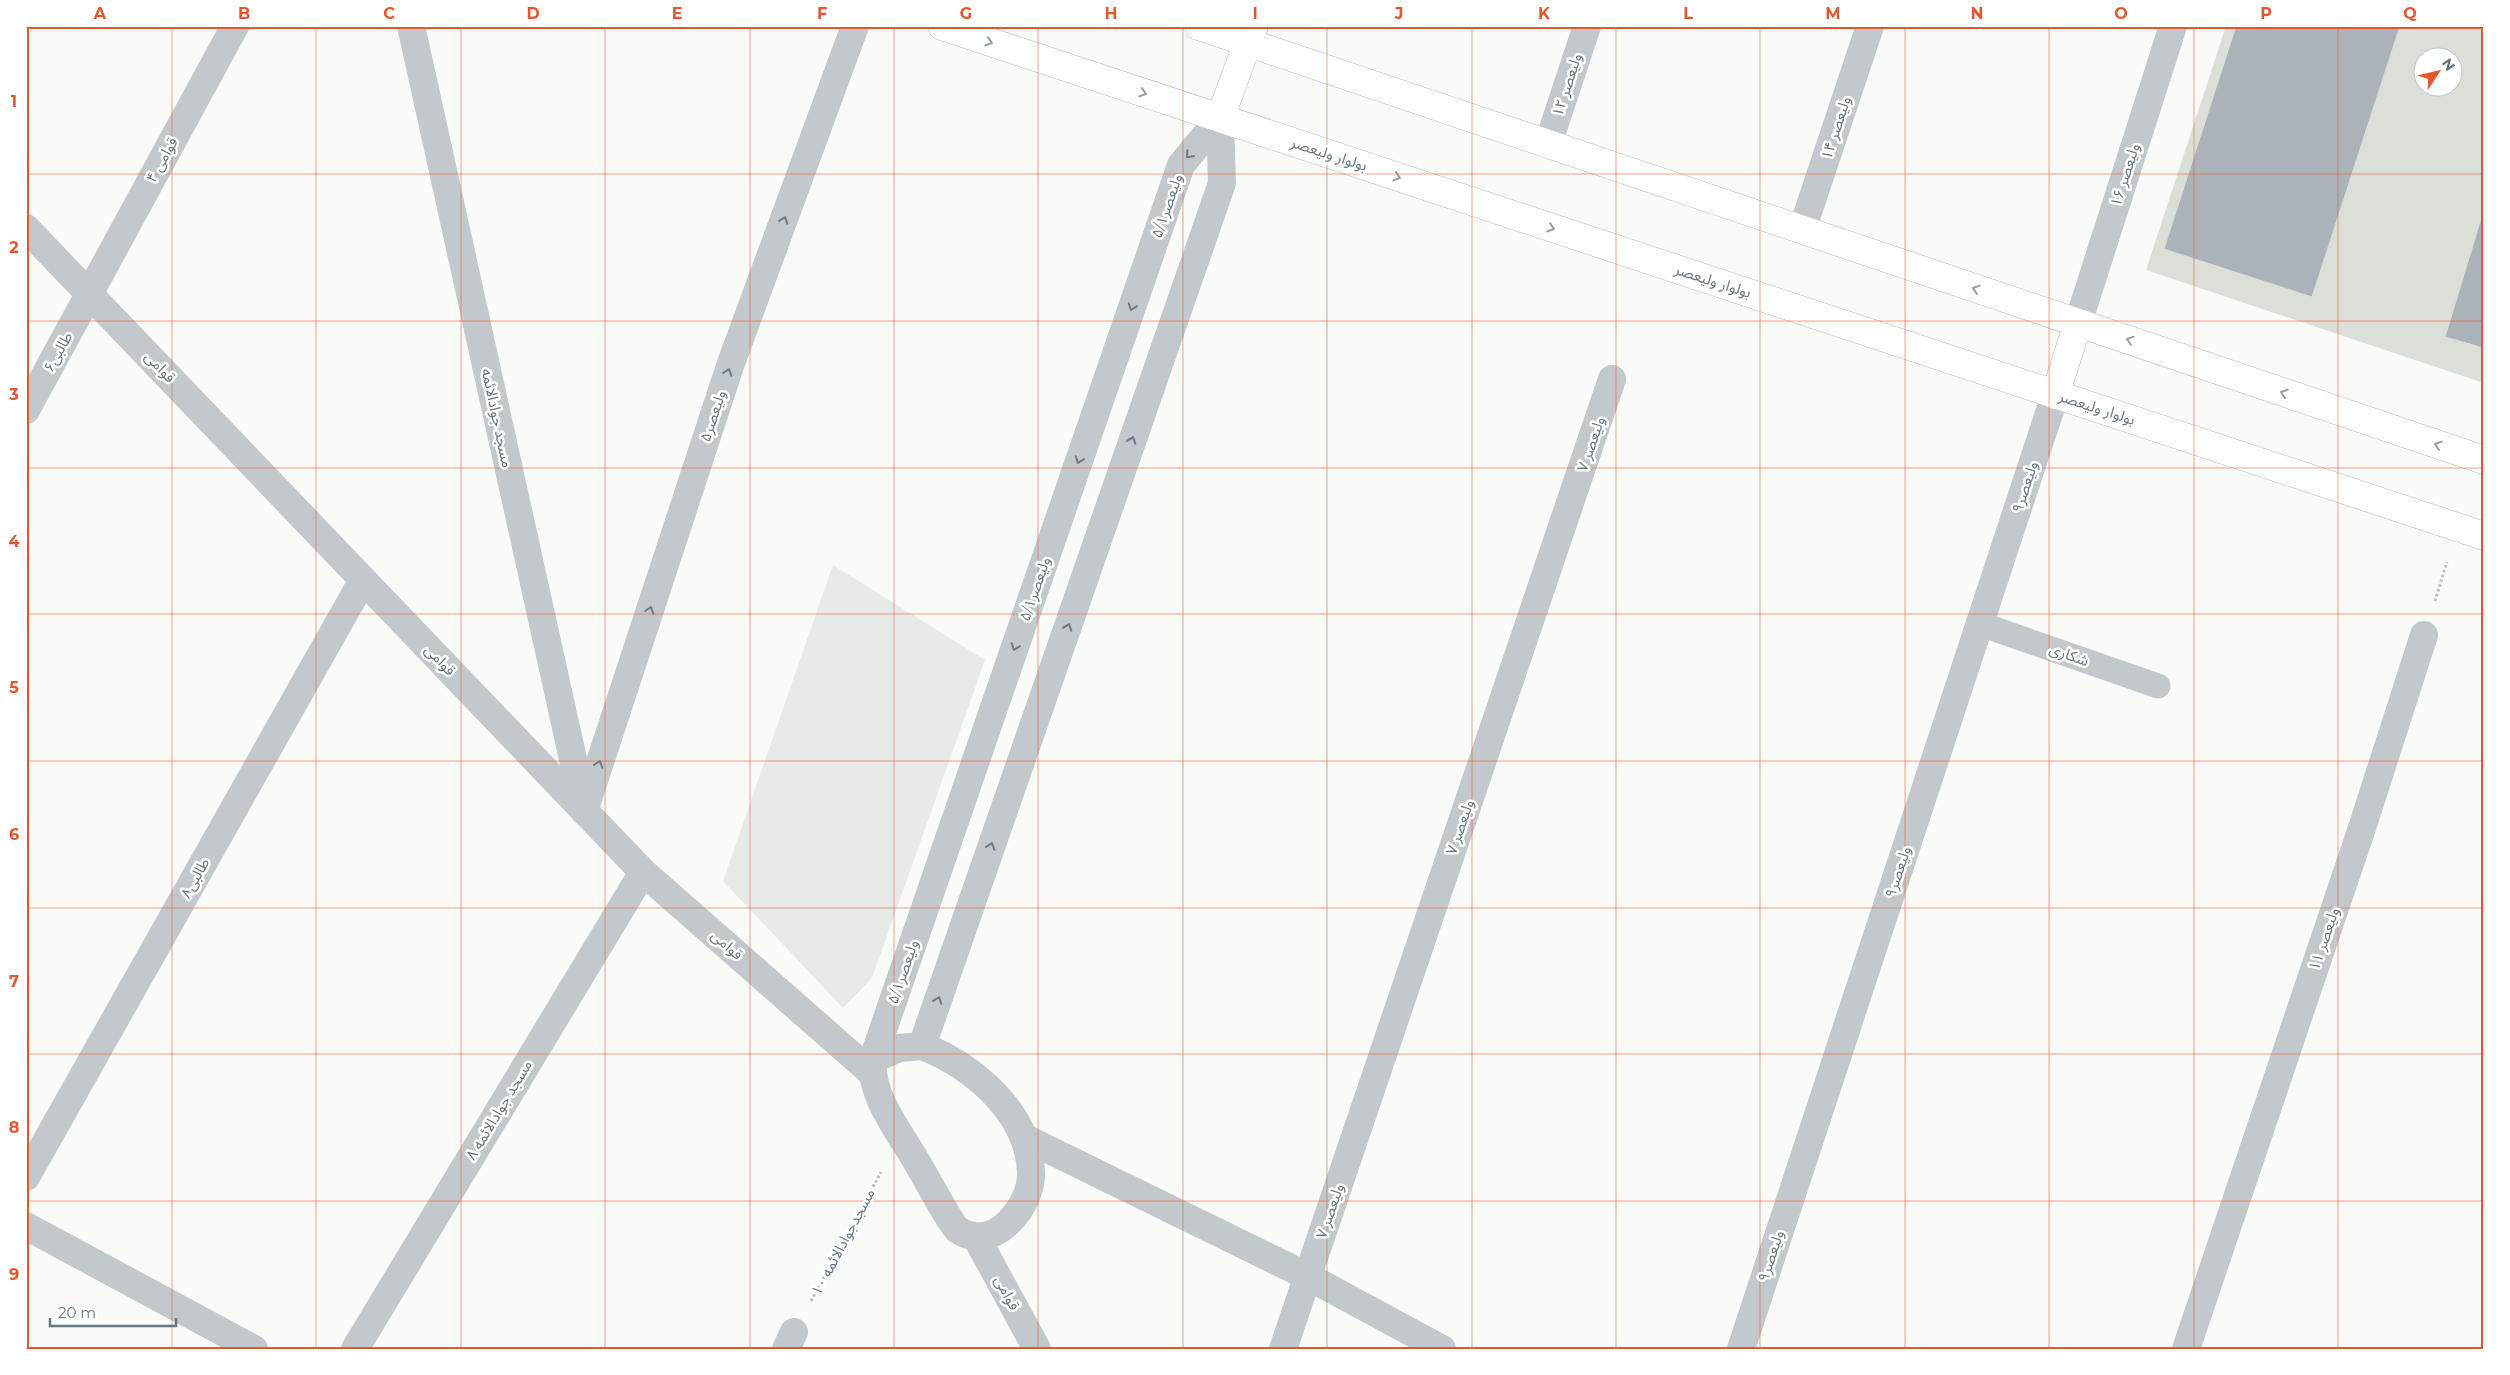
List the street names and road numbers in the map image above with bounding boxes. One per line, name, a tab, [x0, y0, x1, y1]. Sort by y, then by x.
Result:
street label: ولیعصر ۱۲	[1547, 51, 1586, 119]
street label: ولیعصر ۱۴	[1816, 94, 1855, 162]
street label: بولوار ولیعصر	[1288, 132, 1370, 175]
street label: قوامی ۴	[141, 134, 182, 186]
street label: ولیعصر ۱۶	[2105, 141, 2144, 209]
street label: ولیعصر۵/۱	[1147, 171, 1186, 240]
street label: بولوار ولیعصر	[1672, 259, 1754, 302]
street label: طالبی۶	[39, 328, 76, 375]
street label: قوامی	[141, 347, 180, 387]
street label: مسجد جوادالائمه	[478, 367, 517, 469]
street label: بولوار ولیعصر	[2056, 386, 2138, 429]
street label: ولیعصر۵	[695, 388, 730, 444]
street label: ولیعصر ۷	[1572, 414, 1609, 474]
street label: ولیعصر۹	[2007, 459, 2042, 515]
street label: ولیعصر۵/۱	[1015, 554, 1054, 623]
street label: شکاری	[2047, 639, 2092, 670]
street label: قوامی	[421, 640, 460, 680]
street label: ولیعصر ۷	[1441, 797, 1478, 857]
street label: ولیعصر۹	[1880, 844, 1915, 900]
street label: طالبی۸	[176, 854, 213, 901]
street label: ولیعصر ۱۱	[2304, 905, 2343, 973]
street label: قوامی	[707, 926, 747, 964]
street label: ولیعصر۵/۱	[883, 937, 922, 1006]
street label: ۸ مسجد جوادالائمه	[461, 1056, 536, 1163]
street label: ولیعصر ۷	[1311, 1181, 1348, 1241]
street label: مسجدجوادالائمه ۱۰	[806, 1185, 879, 1298]
street label: ولیعصر۹	[1753, 1228, 1788, 1284]
street label: قوامی	[991, 1272, 1024, 1313]

